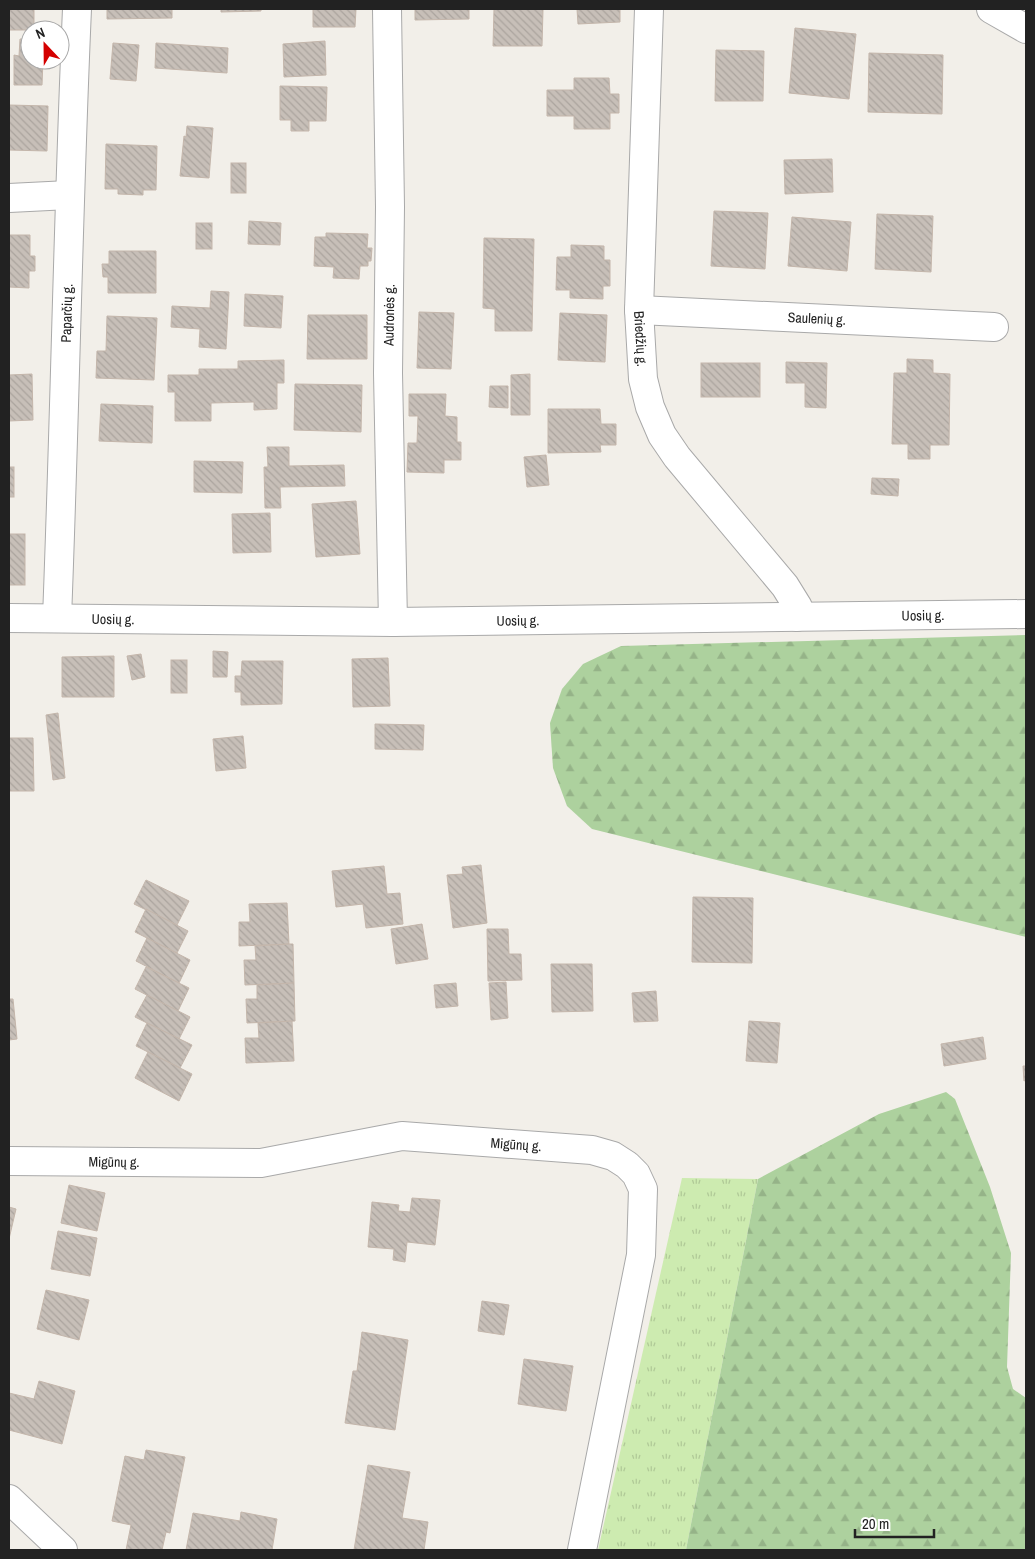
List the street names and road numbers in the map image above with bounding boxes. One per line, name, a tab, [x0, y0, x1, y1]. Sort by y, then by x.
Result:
street label: Paparčių g.	[57, 284, 76, 343]
street label: Audronės g.	[379, 284, 399, 347]
street label: Saulenių g.	[787, 308, 846, 329]
street label: Briedžių g.	[630, 310, 651, 367]
street label: Uosių g.	[901, 606, 944, 625]
street label: Uosių g.	[91, 610, 135, 628]
street label: Uosių g.	[496, 611, 539, 630]
street label: Migūnų g.	[490, 1134, 542, 1155]
street label: Migūnų g.	[88, 1153, 140, 1171]

